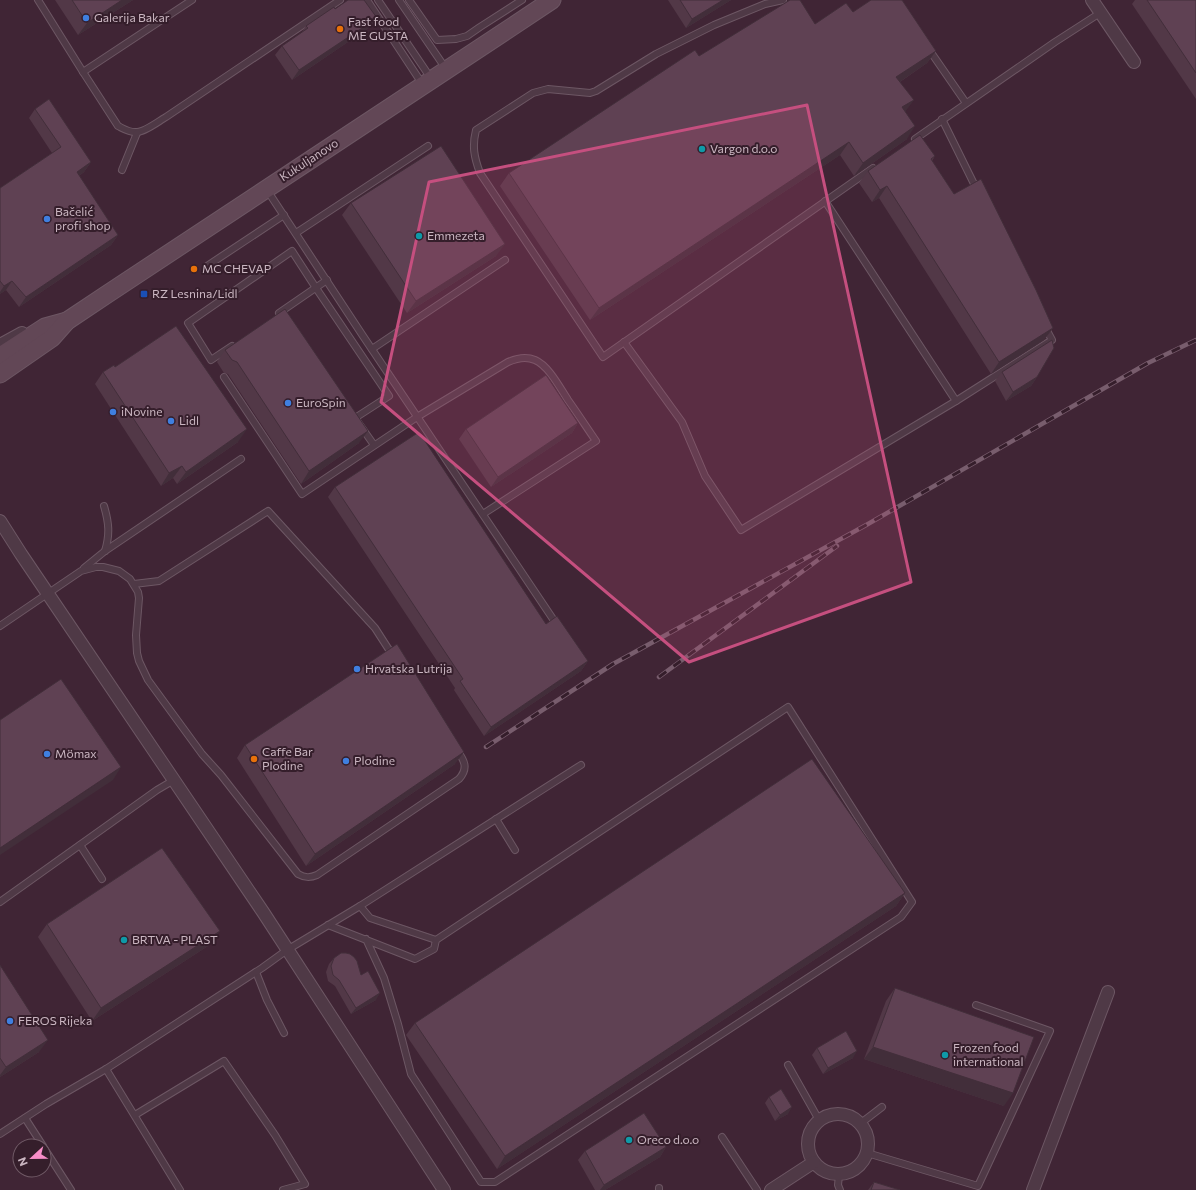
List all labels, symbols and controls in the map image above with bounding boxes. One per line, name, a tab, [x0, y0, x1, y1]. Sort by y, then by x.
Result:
place label: Galerija Bakar	[94, 10, 170, 24]
marker: Galerija Bakar	[81, 13, 91, 23]
place label: Fast food ME GUSTA	[348, 14, 408, 42]
marker: Fast food ME GUSTA	[335, 24, 345, 34]
street label: Kukuljanovo	[276, 135, 340, 183]
place label: Vargon d.o.o	[710, 141, 777, 155]
marker: Vargon d.o.o	[697, 144, 707, 154]
place label: Bačelić profi shop	[55, 204, 111, 232]
marker: Bačelić profi shop	[42, 214, 52, 224]
place label: Emmezeta	[427, 228, 485, 242]
marker: Emmezeta	[414, 231, 424, 241]
place label: MC CHEVAP	[202, 261, 272, 275]
marker: MC CHEVAP	[189, 264, 199, 274]
place label: RZ Lesnina/Lidl	[152, 286, 237, 300]
marker: RZ Lesnina/Lidl	[139, 289, 149, 299]
place label: EuroSpin	[296, 395, 346, 409]
marker: EuroSpin	[283, 398, 293, 408]
place label: iNovine	[121, 404, 163, 418]
marker: iNovine	[108, 407, 118, 417]
place label: Lidl	[179, 413, 199, 427]
marker: Lidl	[166, 416, 176, 426]
place label: Hrvatska Lutrija	[365, 661, 452, 675]
marker: Hrvatska Lutrija	[352, 664, 362, 674]
place label: Caffe Bar Plodine	[262, 744, 313, 772]
place label: Mömax	[55, 746, 97, 760]
marker: Mömax	[42, 749, 52, 759]
place label: Plodine	[354, 753, 395, 767]
marker: Caffe Bar Plodine	[249, 754, 259, 764]
marker: Plodine	[341, 756, 351, 766]
place label: BRTVA - PLAST	[132, 932, 218, 946]
marker: BRTVA - PLAST	[119, 935, 129, 945]
place label: FEROS Rijeka	[18, 1013, 92, 1027]
marker: FEROS Rijeka	[5, 1016, 15, 1026]
place label: Frozen food international	[953, 1040, 1023, 1068]
marker: Frozen food international	[940, 1050, 950, 1060]
place label: Oreco d.o.o	[637, 1132, 699, 1146]
marker: Oreco d.o.o	[624, 1135, 634, 1145]
north arrow	[12, 1138, 52, 1178]
text: N	[15, 1156, 30, 1168]

